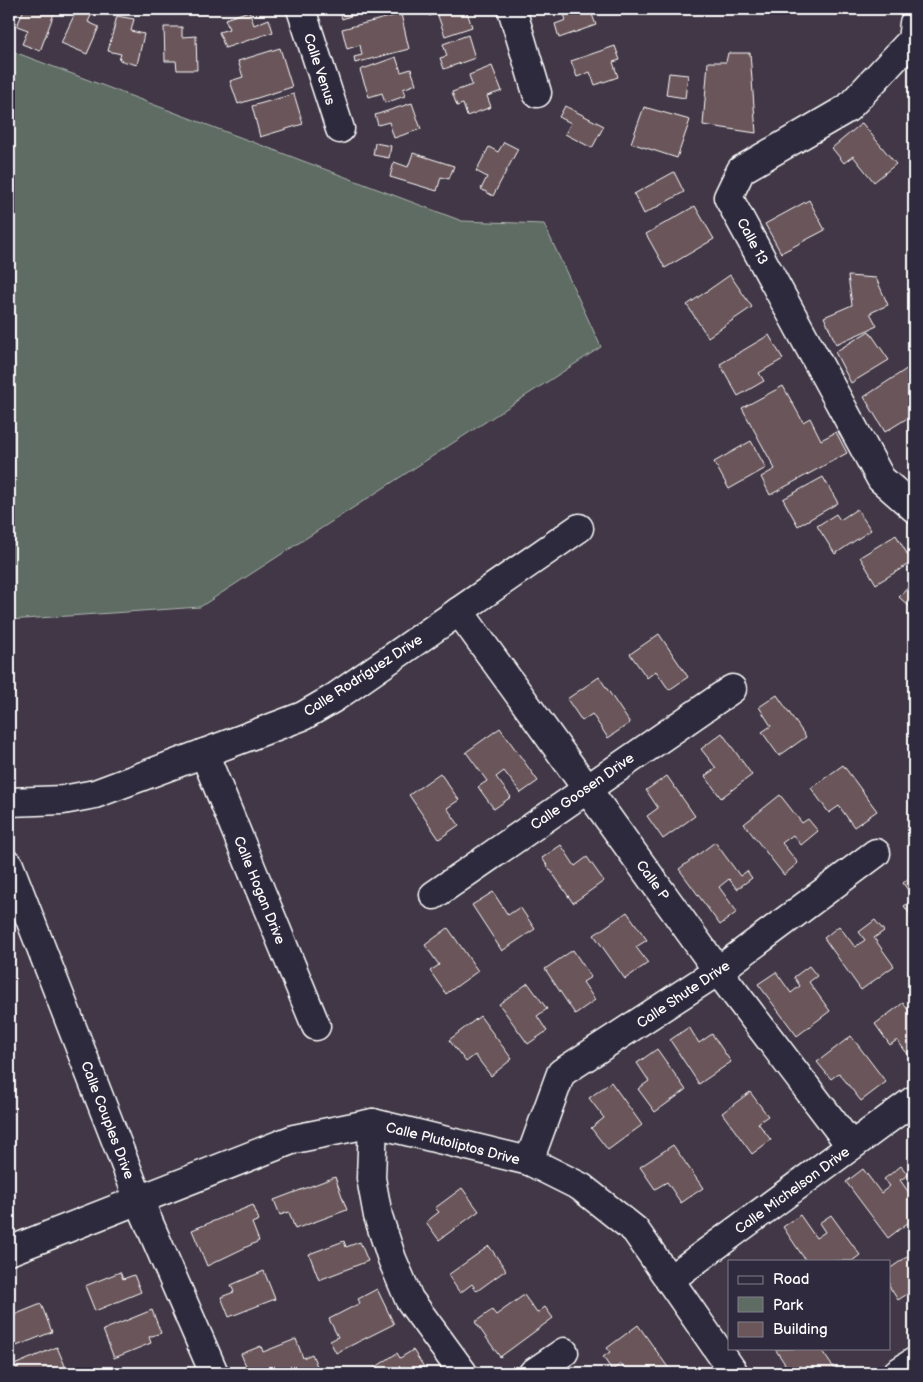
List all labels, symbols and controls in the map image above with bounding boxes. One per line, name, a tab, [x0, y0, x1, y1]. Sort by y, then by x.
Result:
street label: Calle Venus	[300, 31, 339, 107]
street label: Calle 13	[733, 215, 772, 267]
street label: Calle Rodríguez Drive	[301, 631, 426, 720]
street label: Calle Goosen Drive	[527, 749, 637, 833]
street label: Calle Hogan Drive	[230, 834, 289, 947]
street label: Calle P	[633, 857, 673, 904]
street label: Calle Shute Drive	[633, 957, 733, 1032]
street label: Calle Couples Drive	[77, 1059, 138, 1181]
street label: Calle Plutoliptos Drive	[384, 1119, 522, 1168]
street label: Calle Michelson Drive	[732, 1143, 853, 1238]
legend	[728, 1260, 890, 1350]
text: Road	[773, 1270, 809, 1289]
text: Park	[773, 1296, 804, 1315]
text: Building	[773, 1320, 828, 1339]

